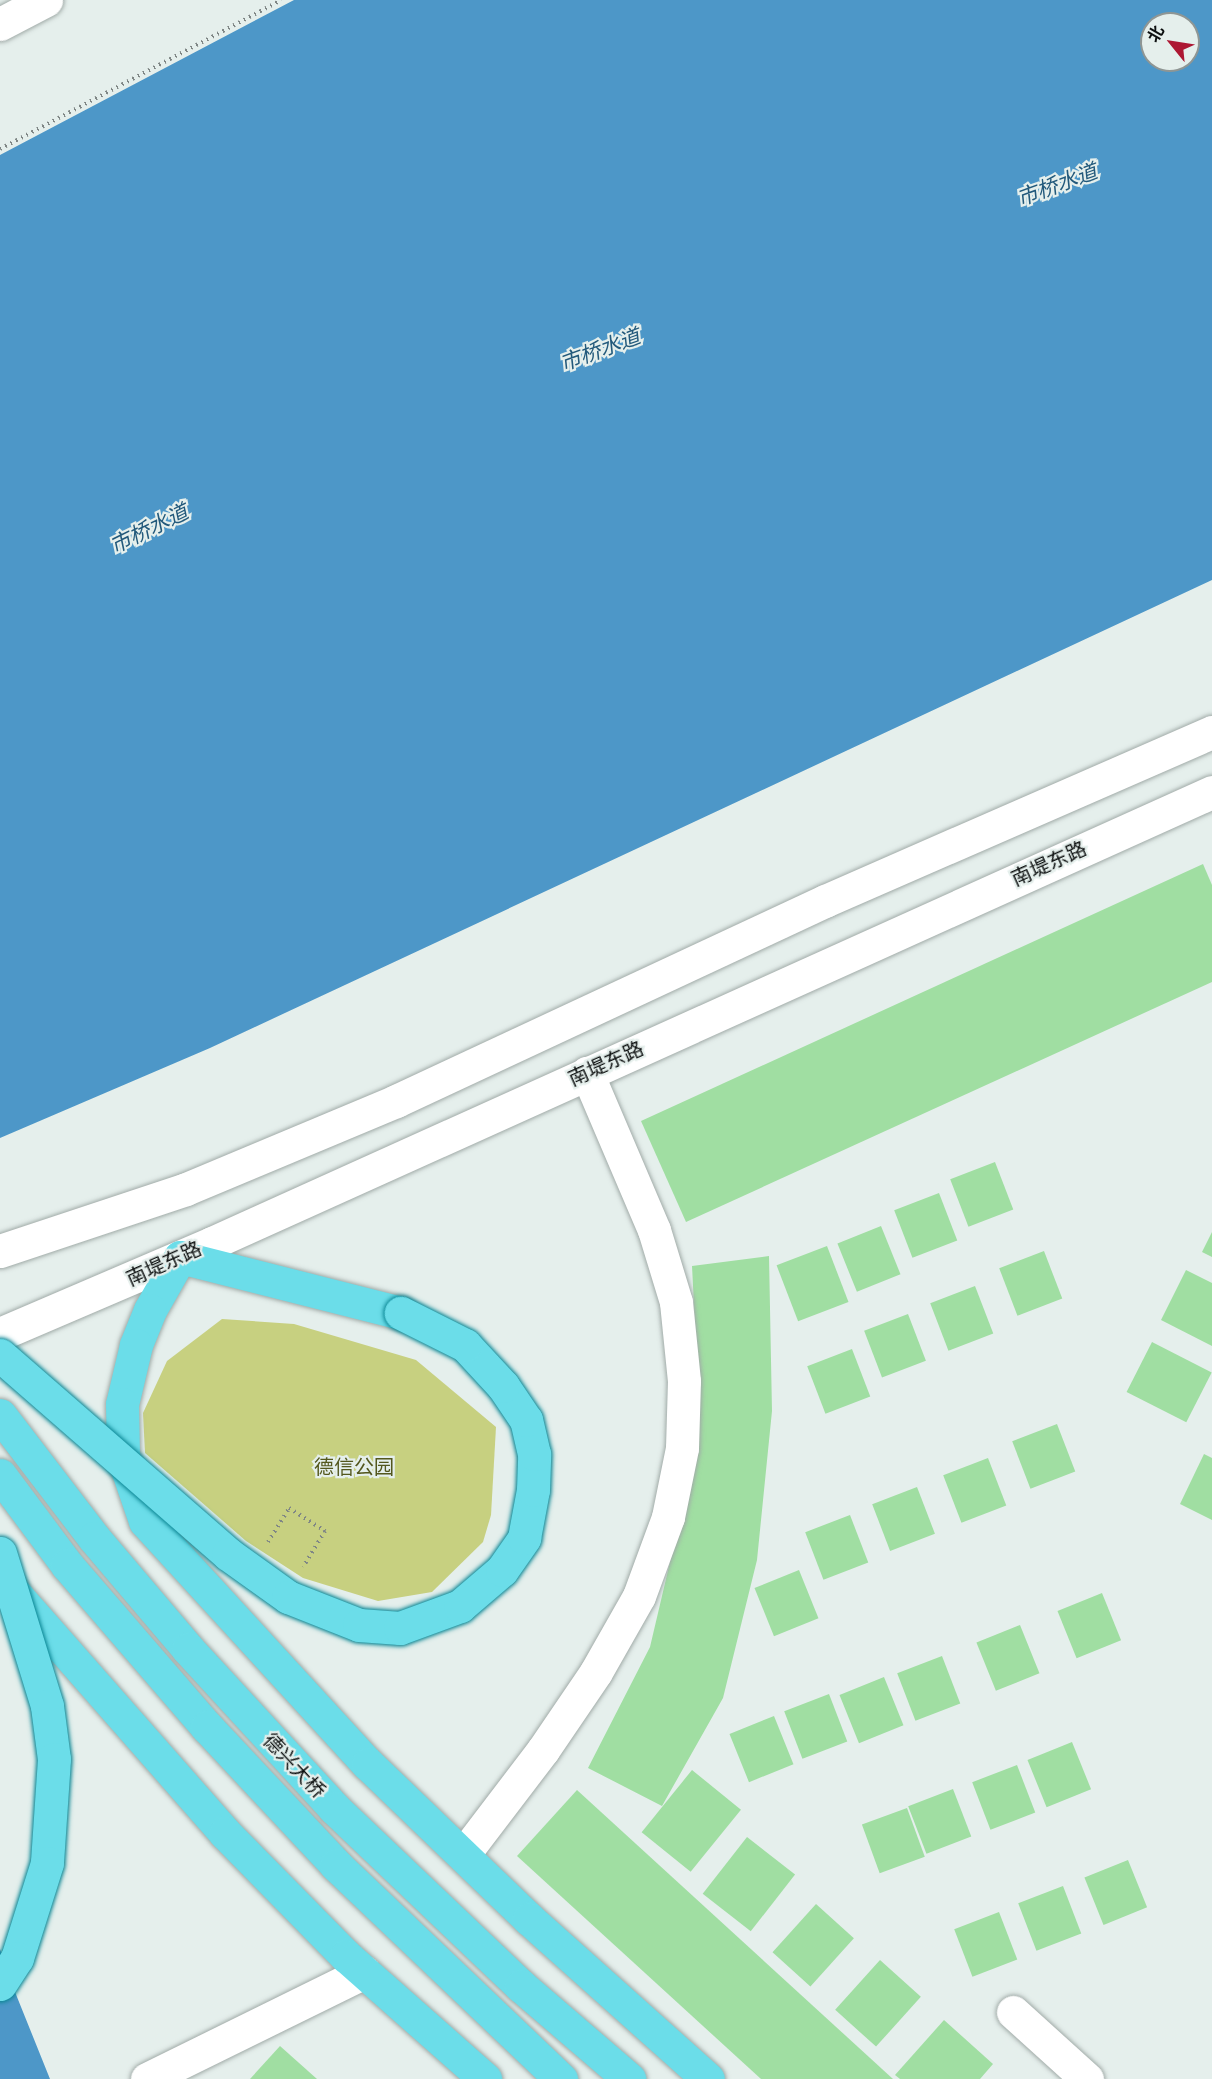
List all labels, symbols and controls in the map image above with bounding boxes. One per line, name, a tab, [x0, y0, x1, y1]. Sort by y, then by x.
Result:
north arrow	[1140, 12, 1200, 72]
text: 北	[1143, 22, 1168, 45]
water label: 市桥水道	[1013, 159, 1101, 211]
water label: 市桥水道	[556, 324, 644, 376]
water label: 市桥水道	[106, 499, 192, 559]
street label: 南堤东路	[1008, 837, 1090, 891]
street label: 南堤东路	[565, 1037, 647, 1091]
street label: 南堤东路	[123, 1237, 205, 1291]
park label: 德信公园	[314, 1455, 394, 1479]
street label: 德兴大桥	[258, 1729, 330, 1803]

